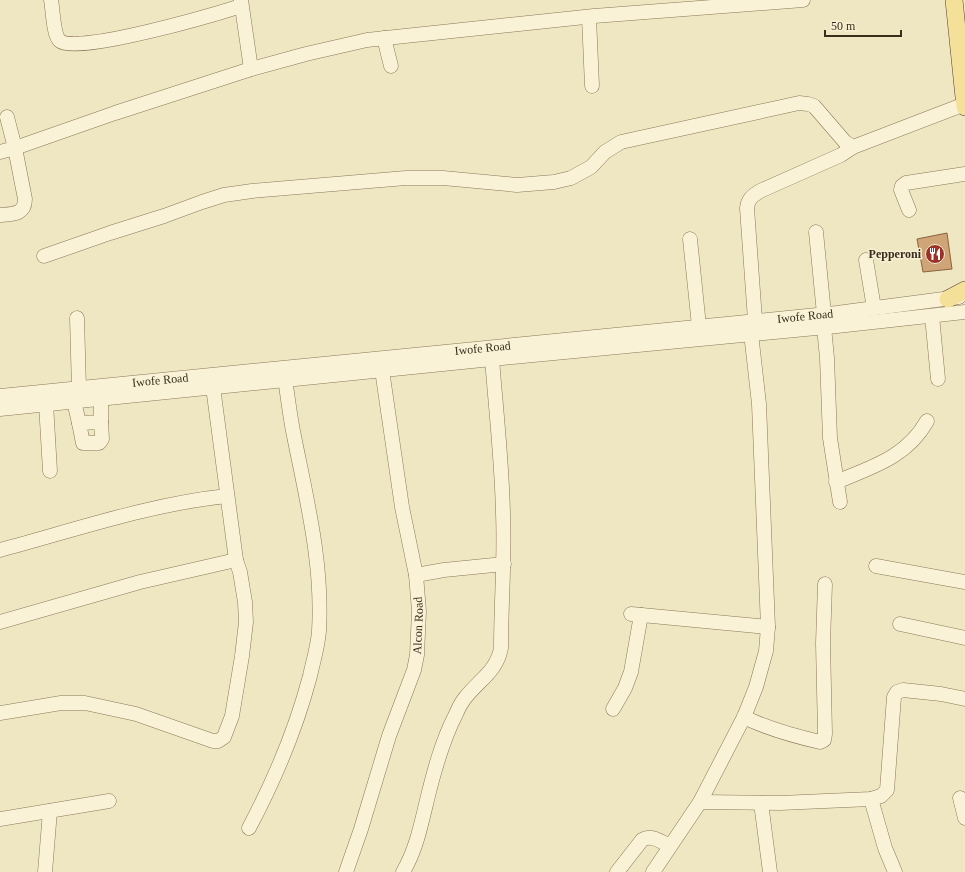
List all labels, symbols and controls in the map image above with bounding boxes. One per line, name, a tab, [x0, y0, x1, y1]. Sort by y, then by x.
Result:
scale bar	[825, 12, 901, 38]
text: 50 m	[831, 19, 856, 33]
restaurant icon: Pepperoni	[924, 243, 946, 265]
place label: Pepperoni	[869, 247, 922, 261]
street label: Iwofe Road	[776, 306, 834, 326]
street label: Iwofe Road	[454, 338, 511, 358]
street label: Iwofe Road	[131, 370, 189, 390]
street label: Alcon Road	[410, 596, 426, 655]

